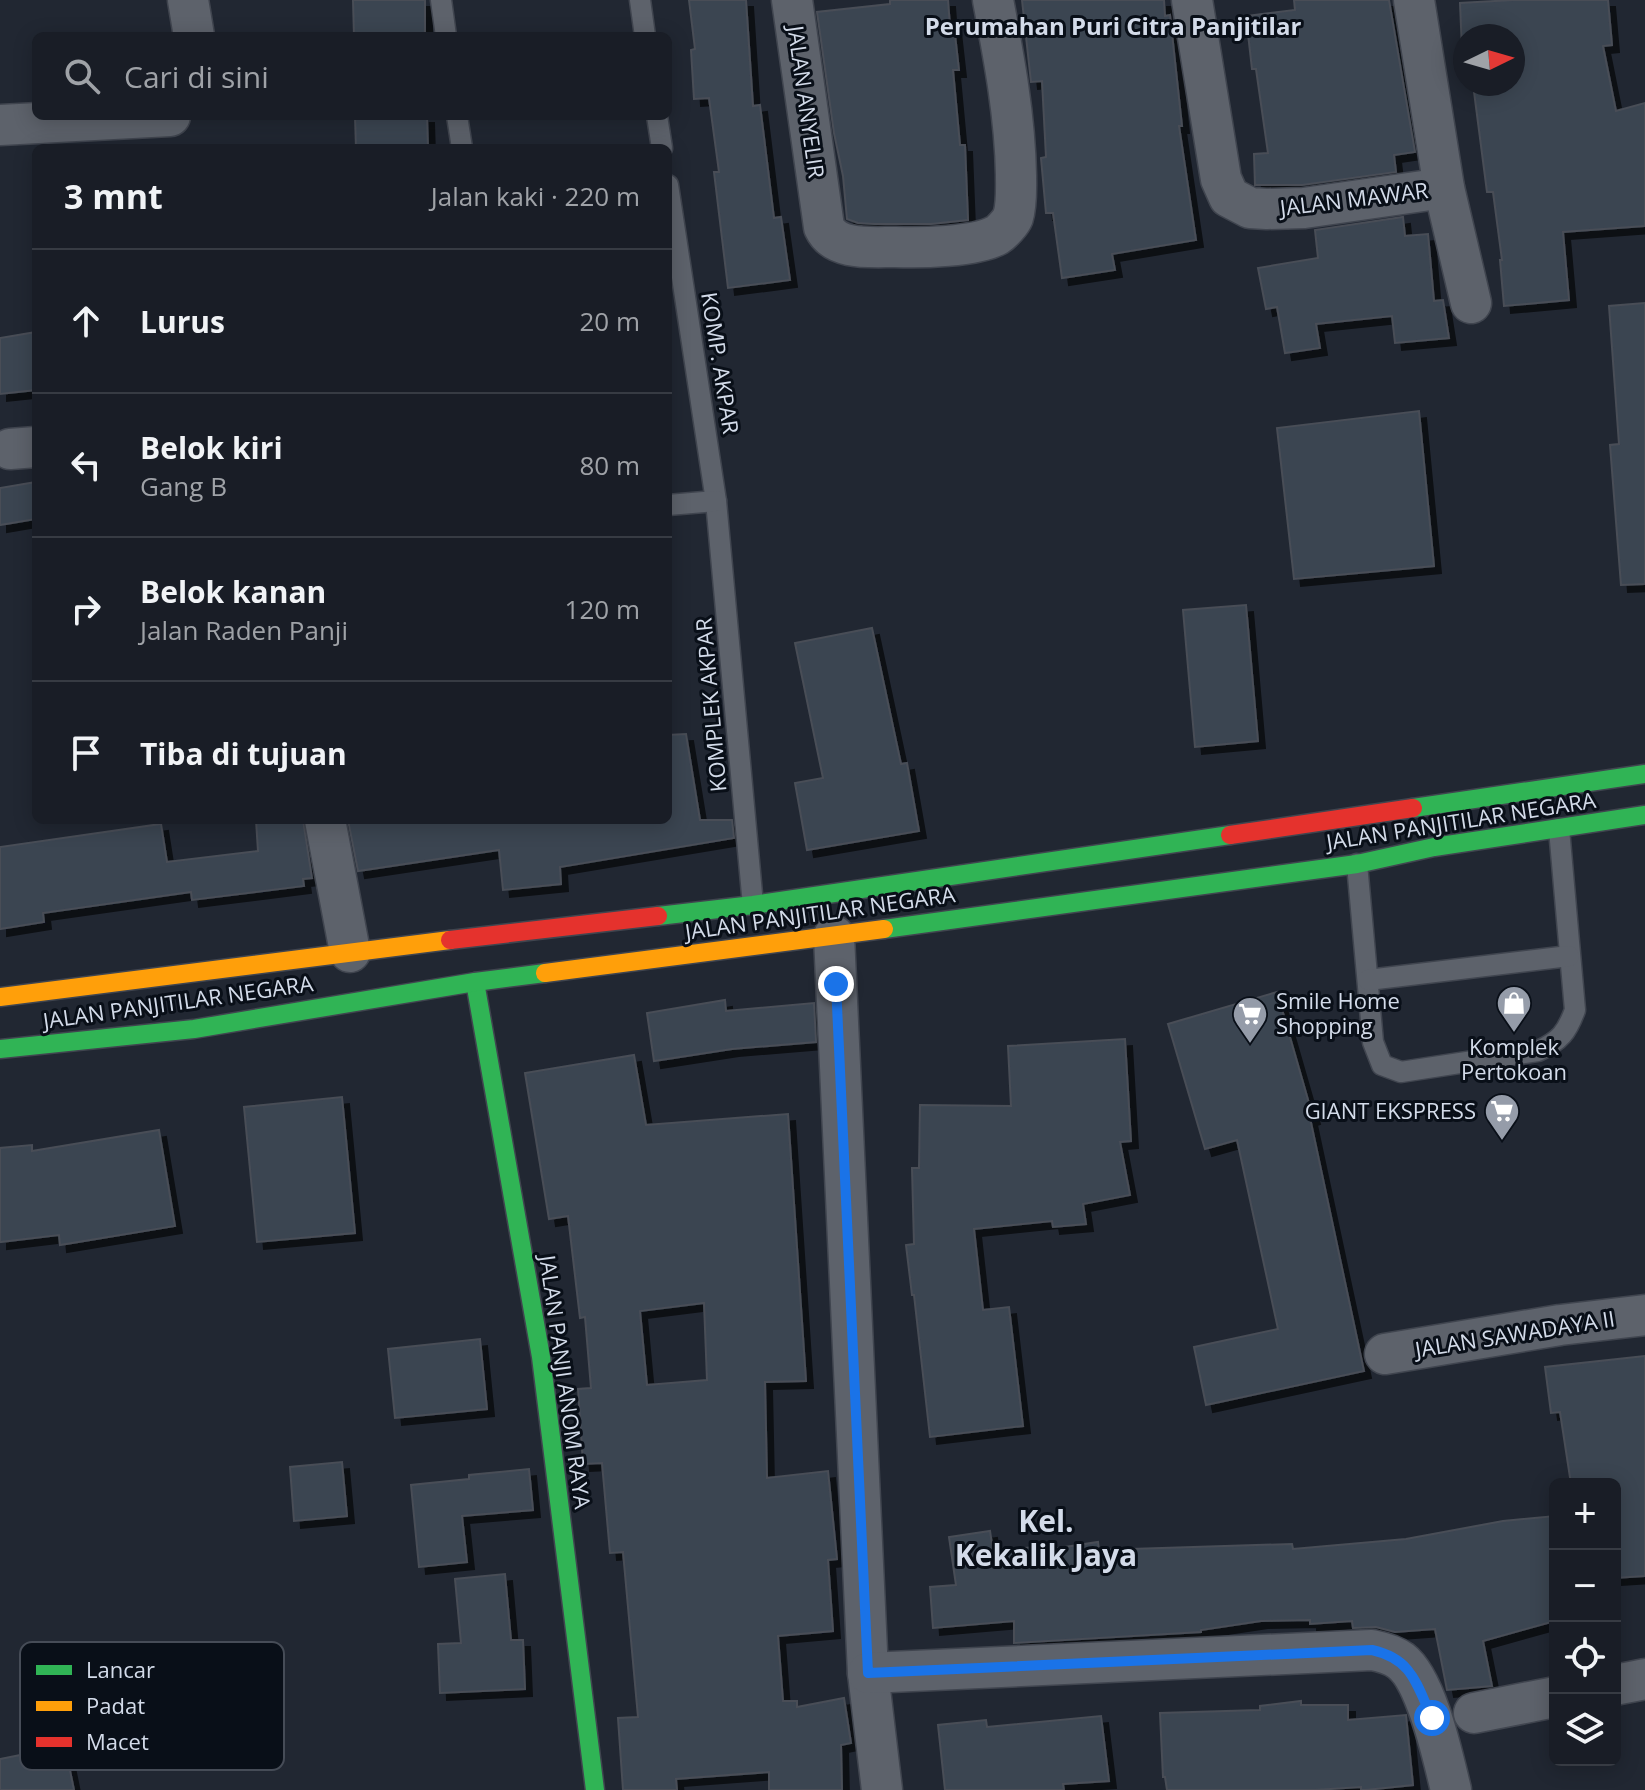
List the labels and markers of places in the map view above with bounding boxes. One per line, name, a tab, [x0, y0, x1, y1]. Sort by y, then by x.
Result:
shop icon: Komplek Pertokoan	[1495, 984, 1533, 1034]
place label: Smile Home Shopping	[1276, 985, 1400, 1040]
supermarket icon: Smile Home Shopping	[1231, 995, 1269, 1045]
place label: Komplek Pertokoan	[1461, 1031, 1567, 1086]
supermarket icon: GIANT EKSPRESS	[1483, 1092, 1521, 1142]
place label: GIANT EKSPRESS	[1305, 1095, 1476, 1125]

